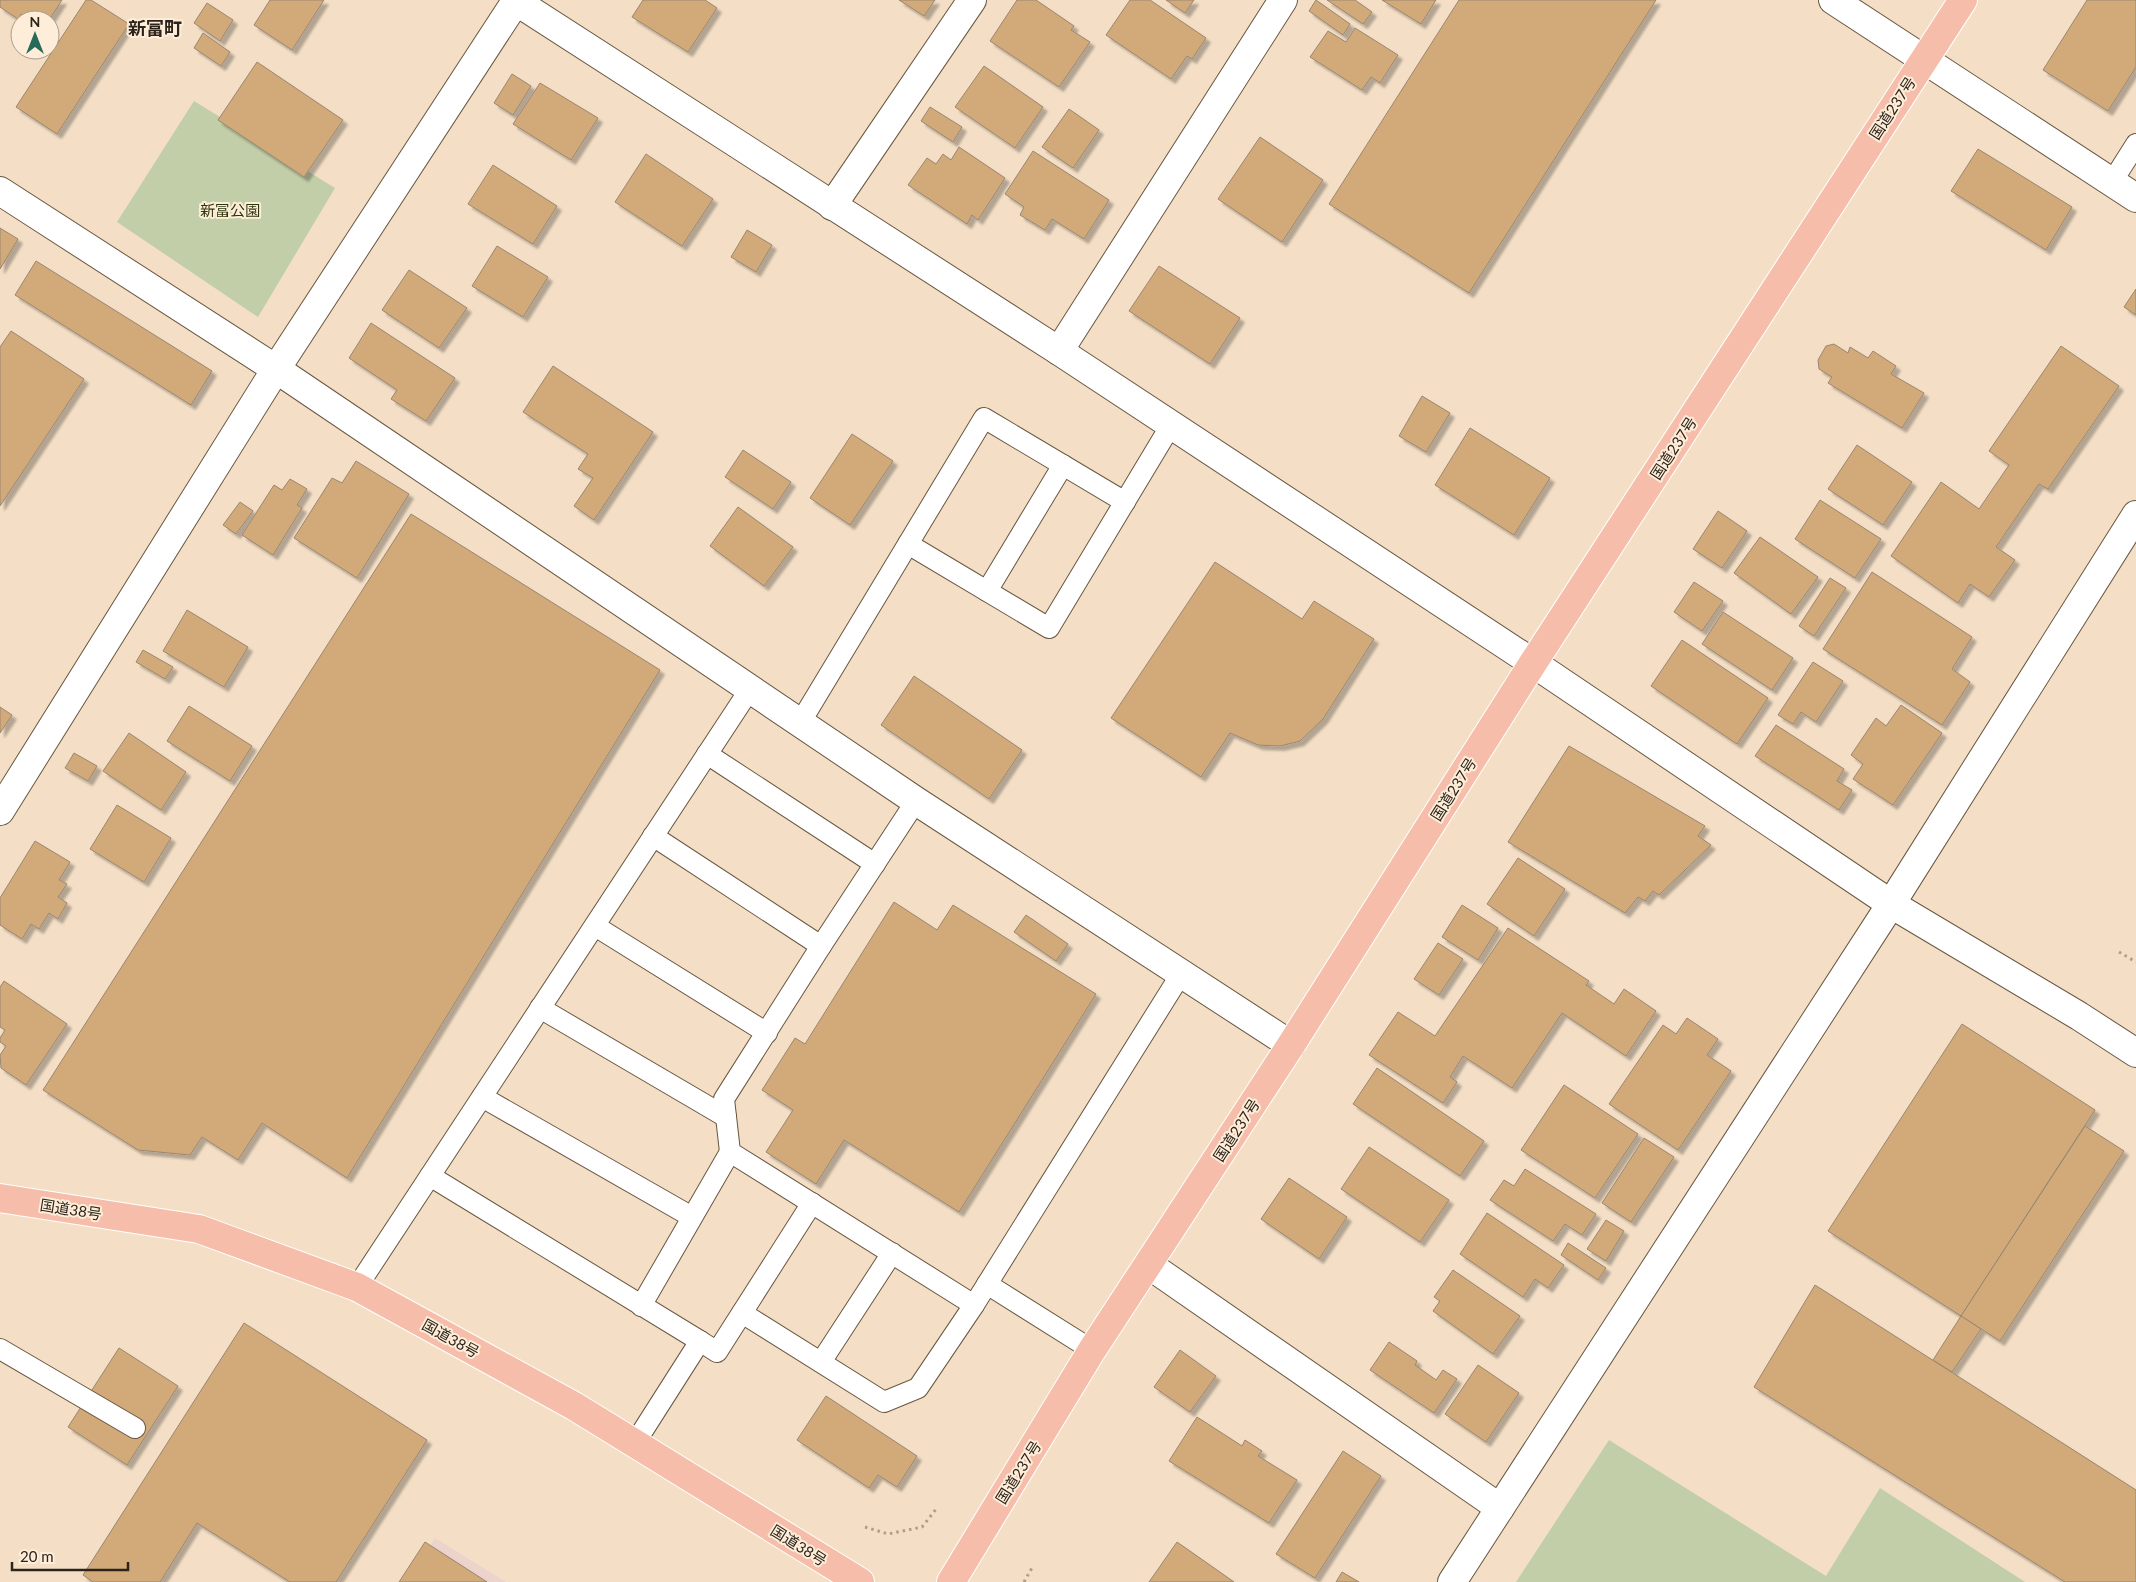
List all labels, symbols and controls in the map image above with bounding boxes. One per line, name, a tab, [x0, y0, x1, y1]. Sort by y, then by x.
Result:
north arrow	[10, 10, 60, 60]
text: N	[30, 13, 40, 30]
district label: 新富町	[128, 17, 182, 39]
street label: 国道237号	[1865, 73, 1919, 143]
park label: 新冨公園	[200, 201, 260, 219]
street label: 国道237号	[1646, 413, 1700, 483]
street label: 国道237号	[1427, 754, 1479, 824]
street label: 国道237号	[1209, 1095, 1263, 1165]
street label: 国道38号	[39, 1195, 103, 1223]
street label: 国道38号	[419, 1315, 483, 1361]
street label: 国道237号	[992, 1437, 1044, 1507]
street label: 国道38号	[768, 1521, 830, 1569]
scale bar	[12, 1540, 129, 1572]
text: 20 m	[20, 1547, 54, 1565]

